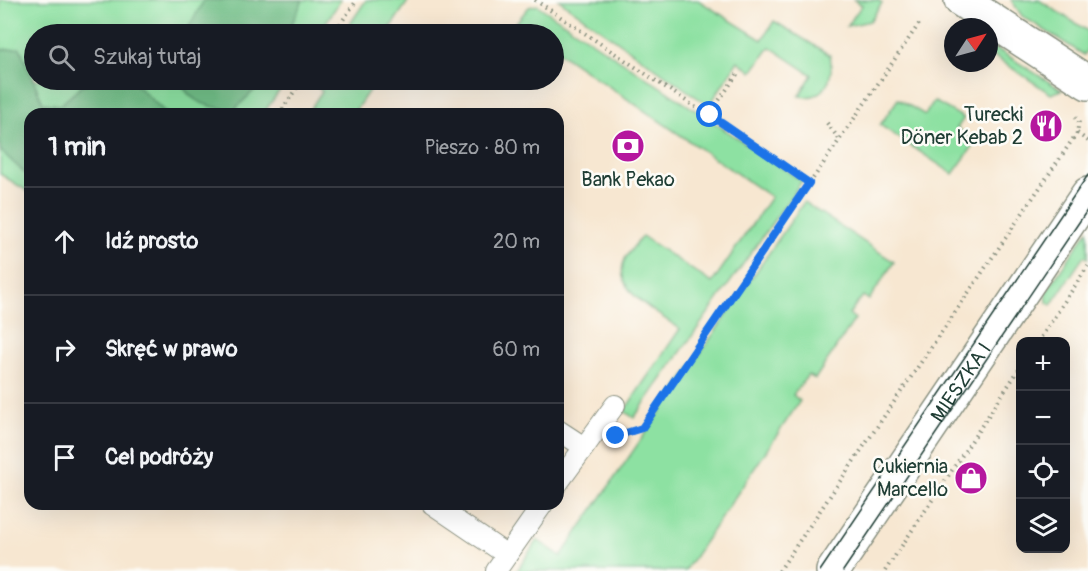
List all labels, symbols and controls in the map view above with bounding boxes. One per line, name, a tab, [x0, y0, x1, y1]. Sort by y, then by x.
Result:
north arrow	[944, 18, 998, 72]
search box	[24, 24, 564, 90]
icon: search	[45, 41, 78, 74]
text: Szukaj tutaj	[93, 43, 202, 71]
route start	[696, 101, 722, 127]
place label: Turecki Döner Kebab 2	[900, 102, 1023, 150]
restaurant icon: Turecki Döner Kebab 2	[1028, 108, 1064, 144]
bank icon: Bank Pekao	[610, 128, 646, 164]
text: 1 min	[48, 131, 106, 163]
text: Pieszo · 80 m	[424, 135, 540, 160]
place label: Bank Pekao	[581, 167, 675, 192]
icon: ahead	[48, 225, 81, 258]
text: Idź prosto	[105, 227, 198, 255]
text: 20 m	[493, 229, 540, 254]
icon: right	[48, 333, 81, 366]
text: Skręć w prawo	[105, 335, 238, 363]
text: 60 m	[493, 337, 540, 362]
map controls	[1016, 337, 1070, 553]
button: +	[1016, 337, 1070, 391]
street label: MIESZKA I	[925, 338, 997, 427]
button: −	[1016, 391, 1070, 445]
route end	[602, 422, 628, 448]
icon: arrive	[48, 441, 81, 474]
text: Cel podróży	[105, 443, 213, 471]
button: locate	[1016, 445, 1070, 499]
place label: Cukiernia Marcello	[873, 454, 948, 502]
shop icon: Cukiernia Marcello	[953, 460, 989, 496]
button: layers	[1016, 499, 1070, 553]

